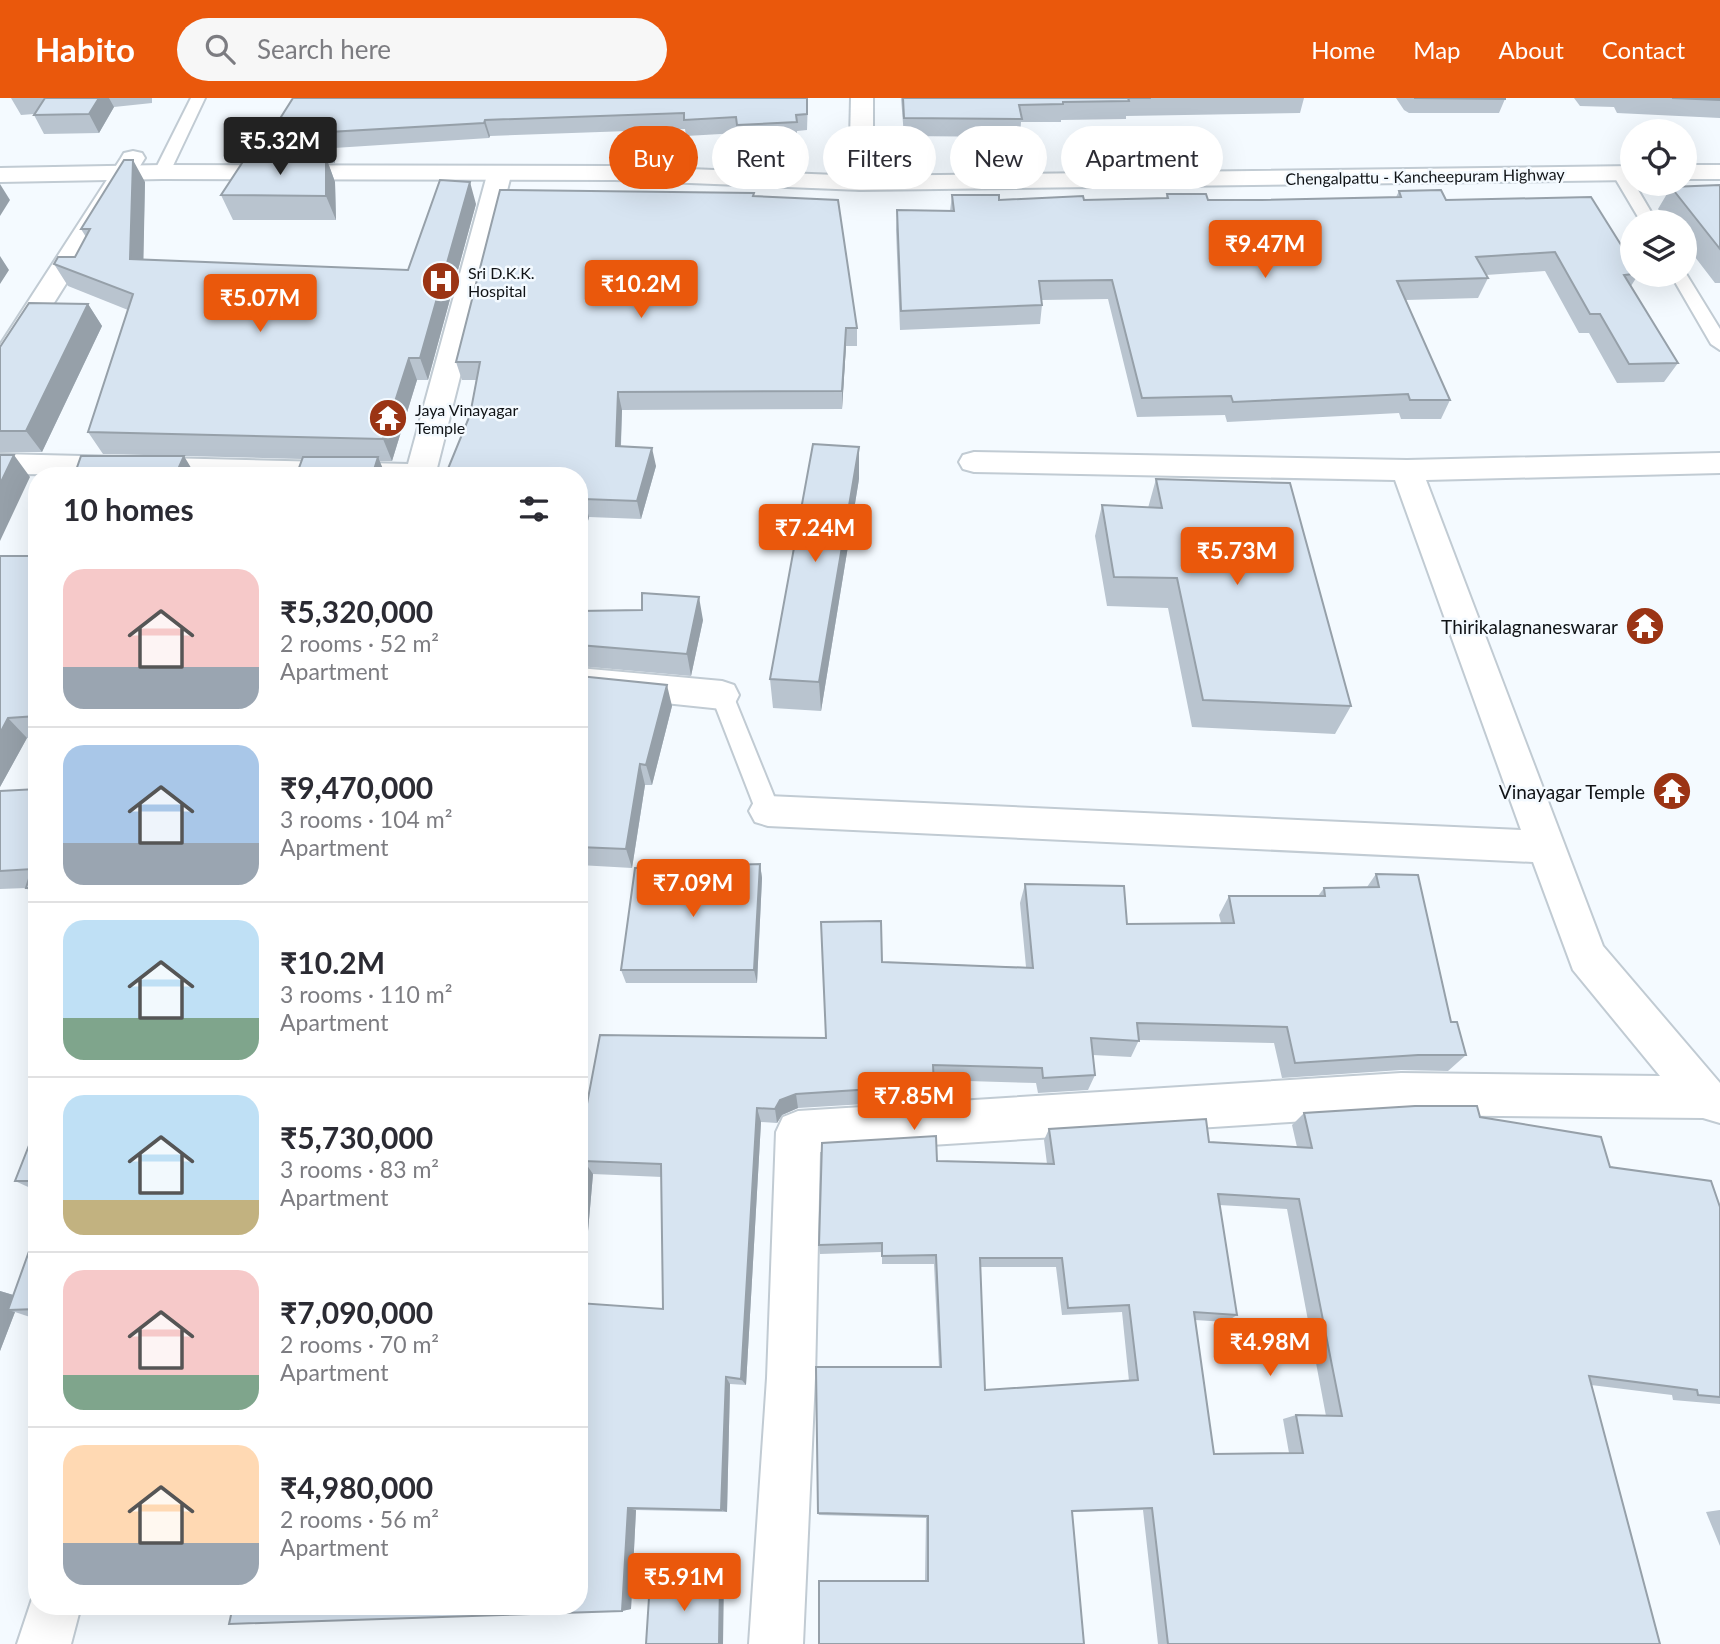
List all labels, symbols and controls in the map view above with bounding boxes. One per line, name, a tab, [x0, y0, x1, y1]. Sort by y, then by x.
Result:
search box	[177, 18, 667, 81]
text: Habito	[35, 29, 135, 69]
icon: search	[201, 30, 239, 68]
text: Search here	[257, 33, 391, 65]
text: Home	[1311, 35, 1375, 64]
text: Map	[1413, 35, 1461, 64]
text: About	[1499, 35, 1564, 64]
text: Contact	[1602, 35, 1685, 64]
pin: ₹5.32M	[223, 118, 337, 177]
map controls	[1620, 119, 1697, 287]
button: locate	[1620, 119, 1697, 196]
text: ₹5.32M	[240, 126, 320, 154]
chip: Buy	[609, 126, 698, 189]
chip: Rent	[712, 126, 809, 189]
chip: Filters	[823, 126, 936, 189]
chip: New	[950, 126, 1047, 189]
chip: Apartment	[1061, 126, 1223, 189]
street label: Chengalpattu - Kancheepuram Highway	[1285, 164, 1565, 188]
button: layers	[1620, 210, 1697, 287]
pin: ₹9.47M	[1208, 220, 1322, 280]
text: ₹9.47M	[1225, 229, 1305, 257]
hospital icon: Sri D.K.K. Hospital	[420, 260, 462, 302]
pin: ₹10.2M	[584, 260, 698, 320]
place label: Sri D.K.K. Hospital	[468, 263, 535, 300]
text: ₹10.2M	[601, 269, 681, 297]
pin: ₹5.07M	[203, 274, 317, 334]
text: ₹5.07M	[220, 283, 300, 311]
temple icon: Jaya Vinayagar Temple	[367, 397, 409, 439]
place label: Jaya Vinayagar Temple	[415, 400, 518, 437]
icon: filters	[515, 490, 553, 528]
text: 10 homes	[63, 491, 194, 527]
pin: ₹7.24M	[758, 504, 872, 564]
text: ₹7.24M	[775, 513, 855, 541]
pin: ₹5.73M	[1180, 528, 1294, 587]
text: ₹5.73M	[1197, 536, 1277, 564]
text: ₹5,320,000	[280, 593, 433, 629]
icon: home	[119, 597, 203, 681]
temple icon: Thirikalagnaneswarar	[1624, 605, 1666, 647]
place label: Thirikalagnaneswarar	[1441, 615, 1618, 638]
text: 2 rooms · 52 m²	[280, 629, 439, 657]
text: Apartment	[280, 657, 388, 685]
text: ₹9,470,000	[280, 769, 433, 805]
temple icon: Vinayagar Temple	[1651, 770, 1693, 812]
icon: home	[119, 773, 203, 857]
place label: Vinayagar Temple	[1499, 780, 1645, 803]
text: 3 rooms · 104 m²	[280, 805, 452, 833]
text: Apartment	[280, 833, 388, 861]
pin: ₹7.09M	[636, 860, 750, 919]
text: ₹7.09M	[653, 868, 733, 896]
text: ₹10.2M	[280, 944, 385, 980]
icon: home	[119, 948, 203, 1032]
text: 3 rooms · 110 m²	[280, 980, 452, 1008]
text: Apartment	[280, 1008, 388, 1036]
pin: ₹7.85M	[857, 1072, 971, 1132]
text: ₹7.85M	[874, 1081, 954, 1109]
text: ₹5,730,000	[280, 1119, 433, 1155]
icon: home	[119, 1123, 203, 1207]
text: 3 rooms · 83 m²	[280, 1155, 439, 1183]
text: Apartment	[280, 1183, 388, 1211]
text: ₹7,090,000	[280, 1294, 433, 1330]
icon: home	[119, 1298, 203, 1382]
pin: ₹4.98M	[1213, 1318, 1327, 1378]
text: ₹4.98M	[1230, 1327, 1310, 1355]
text: 2 rooms · 70 m²	[280, 1330, 439, 1358]
text: Apartment	[280, 1358, 388, 1386]
text: ₹4,980,000	[280, 1469, 433, 1505]
icon: home	[119, 1473, 203, 1557]
text: 2 rooms · 56 m²	[280, 1505, 439, 1533]
text: Apartment	[280, 1533, 388, 1561]
pin: ₹5.91M	[627, 1554, 741, 1613]
text: ₹5.91M	[644, 1562, 724, 1590]

